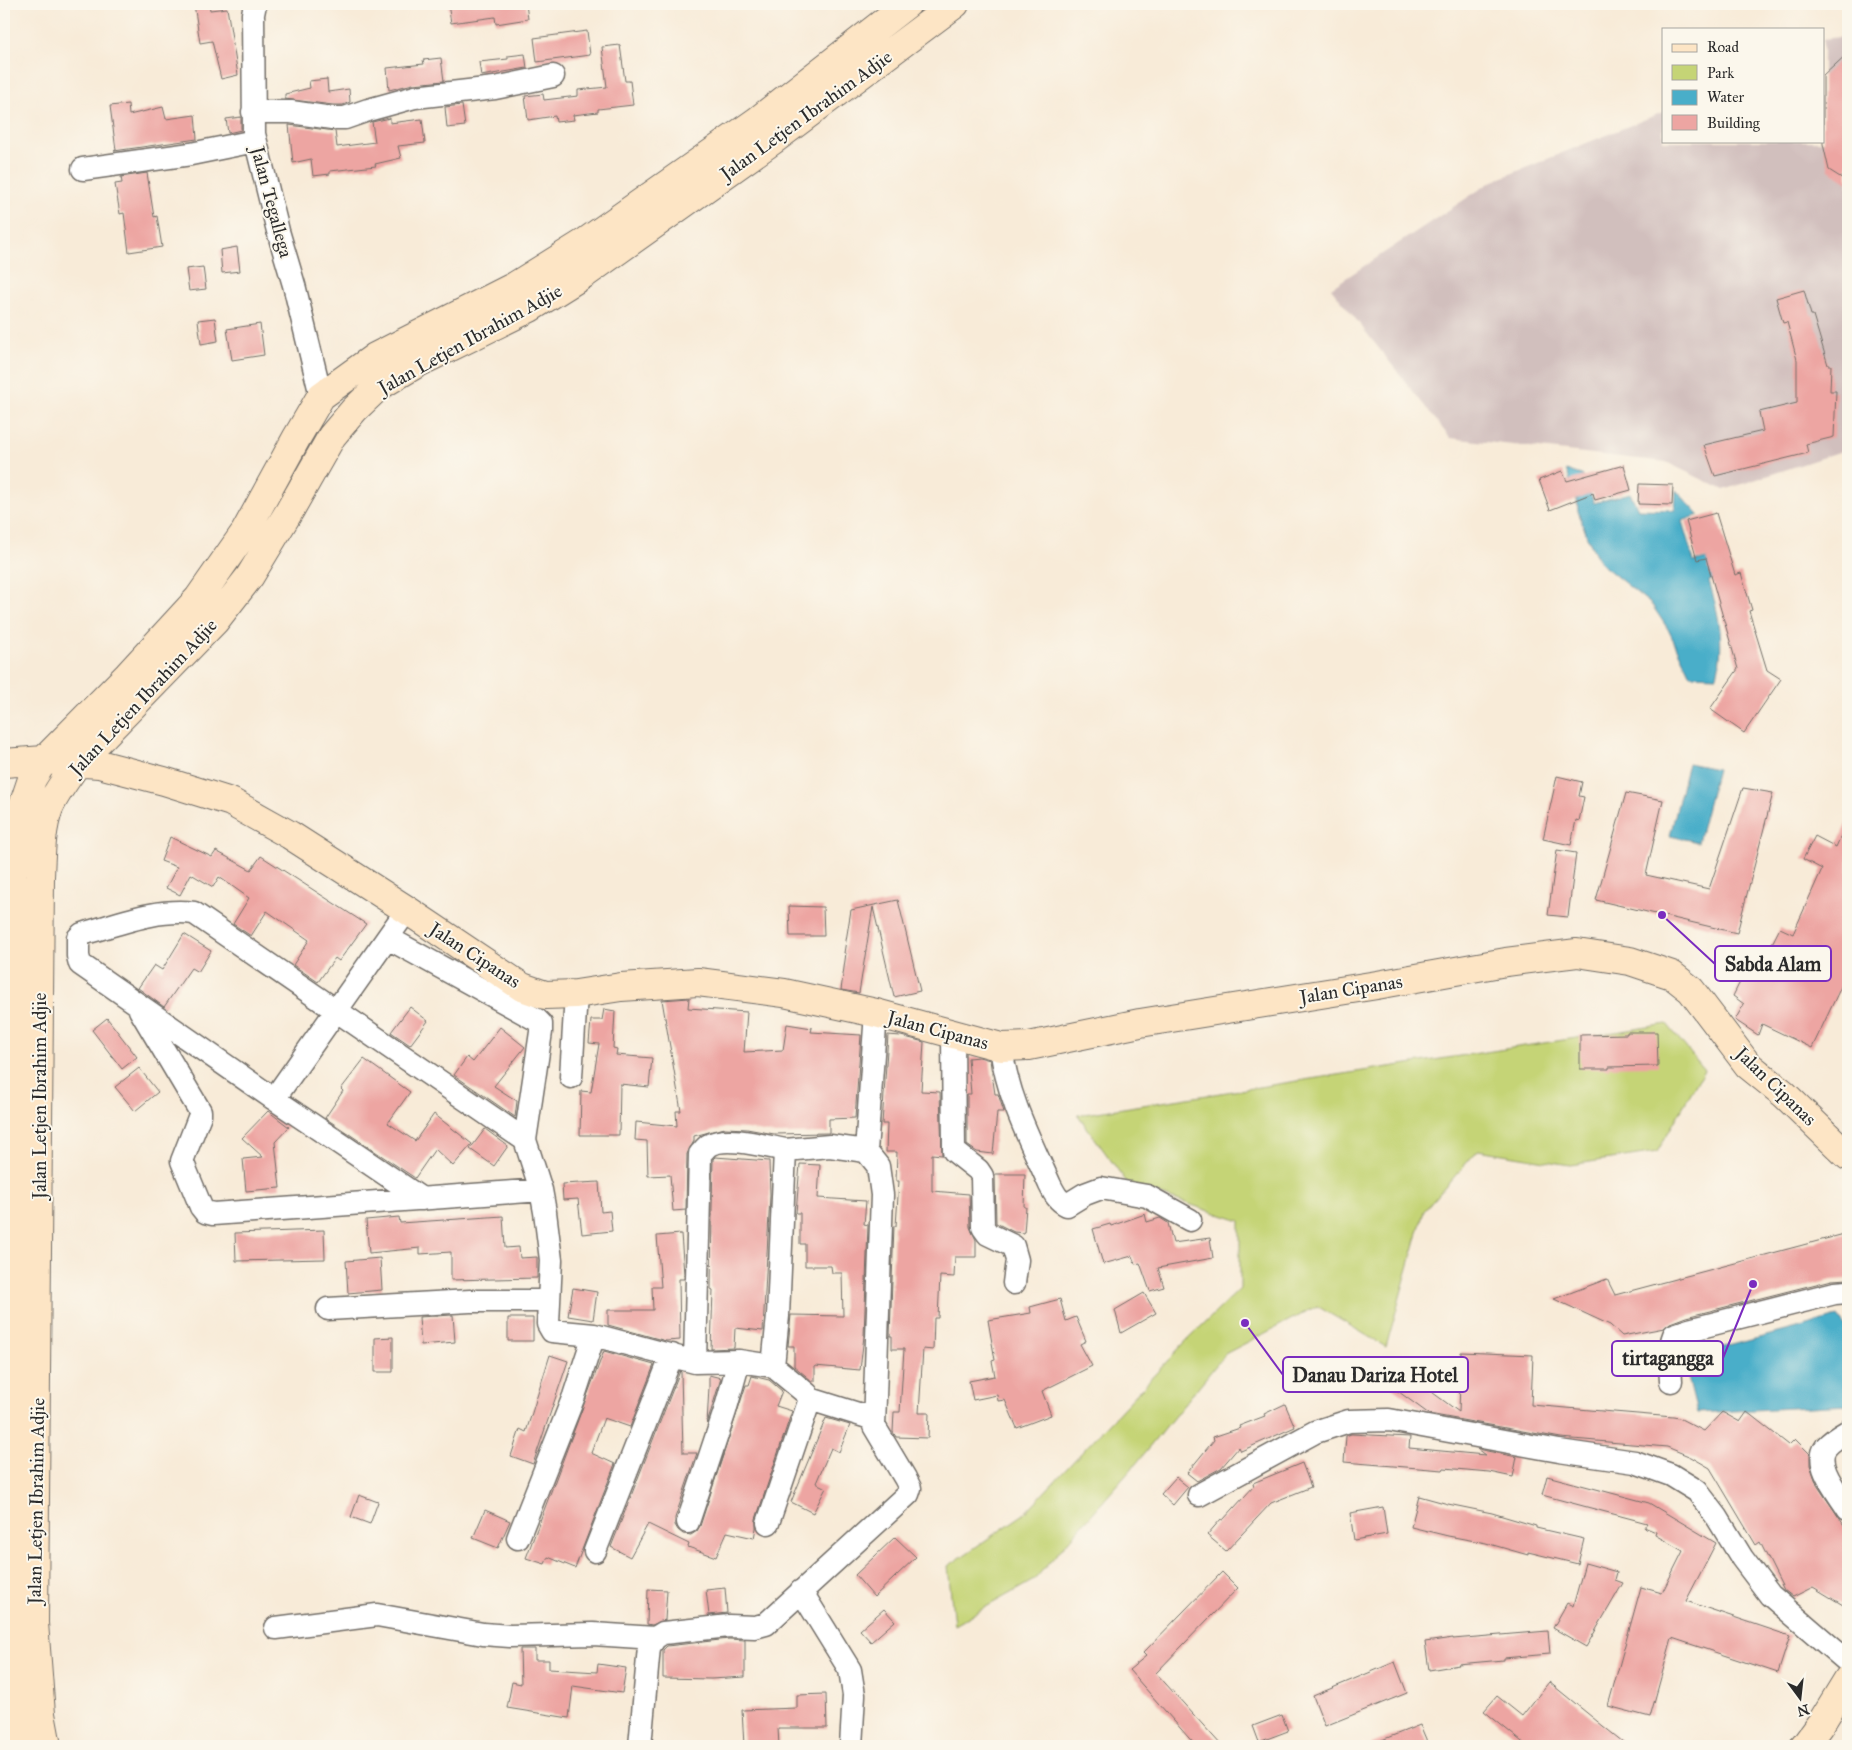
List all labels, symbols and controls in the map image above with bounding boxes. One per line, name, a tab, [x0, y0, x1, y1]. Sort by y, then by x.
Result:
legend	[1662, 28, 1824, 142]
text: Road	[1707, 38, 1739, 56]
street label: Jalan Letjen Ibrahim Adjie	[714, 45, 897, 187]
text: Park	[1707, 64, 1734, 82]
text: Water	[1707, 88, 1744, 106]
text: Building	[1707, 114, 1761, 132]
street label: Jalan Tegallega	[245, 142, 298, 261]
street label: Jalan Letjen Ibrahim Adjie	[372, 279, 566, 401]
street label: Jalan Letjen Ibrahim Adjie	[63, 614, 223, 783]
street label: Jalan Cipanas	[423, 916, 525, 994]
callout: Sabda Alam	[1715, 946, 1831, 981]
text: Sabda Alam	[1725, 952, 1821, 976]
street label: Jalan Cipanas	[1296, 970, 1404, 1010]
street label: Jalan Letjen Ibrahim Adjie	[28, 993, 52, 1201]
street label: Jalan Cipanas	[883, 1005, 991, 1056]
street label: Jalan Cipanas	[1729, 1040, 1821, 1131]
callout: tirtagangga	[1612, 1341, 1723, 1376]
text: tirtagangga	[1621, 1346, 1714, 1371]
callout: Danau Dariza Hotel	[1283, 1357, 1468, 1392]
text: Danau Dariza Hotel	[1292, 1363, 1458, 1387]
street label: Jalan Letjen Ibrahim Adjie	[23, 1397, 50, 1606]
north arrow	[1774, 1672, 1824, 1722]
text: N	[1795, 1700, 1811, 1720]

